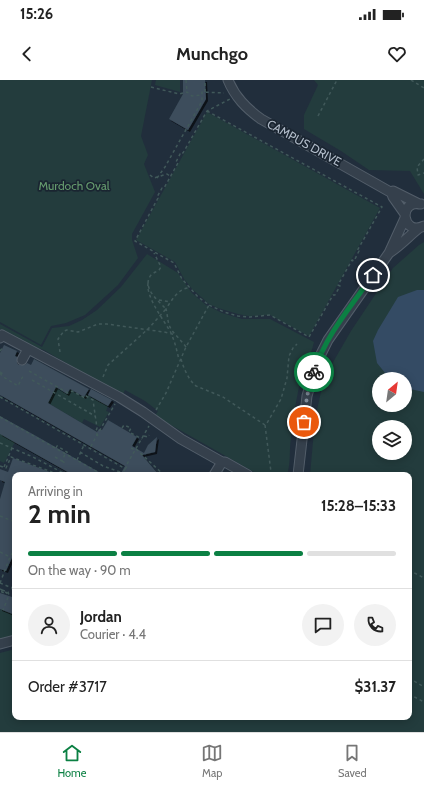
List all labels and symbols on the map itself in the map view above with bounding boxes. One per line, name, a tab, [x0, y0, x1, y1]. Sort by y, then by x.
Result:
street label: CAMPUS DRIVE	[264, 116, 344, 169]
park label: Murdoch Oval	[38, 178, 110, 193]
pin	[356, 258, 390, 292]
courier	[294, 352, 334, 392]
north arrow	[372, 372, 412, 412]
pin	[287, 405, 321, 439]

